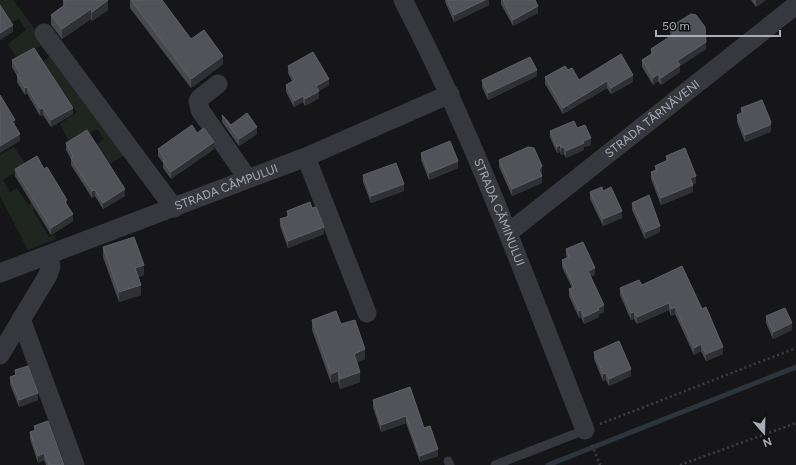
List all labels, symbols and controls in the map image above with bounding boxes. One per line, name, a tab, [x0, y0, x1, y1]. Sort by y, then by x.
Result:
scale bar	[656, 12, 780, 38]
text: 50 m	[662, 19, 690, 33]
street label: STRADA TÂRNĂVENI	[602, 77, 702, 161]
street label: STRADA CĂMINULUI	[471, 156, 527, 268]
street label: STRADA CÂMPULUI	[173, 161, 280, 213]
north arrow	[744, 413, 784, 453]
text: N	[761, 434, 773, 449]

